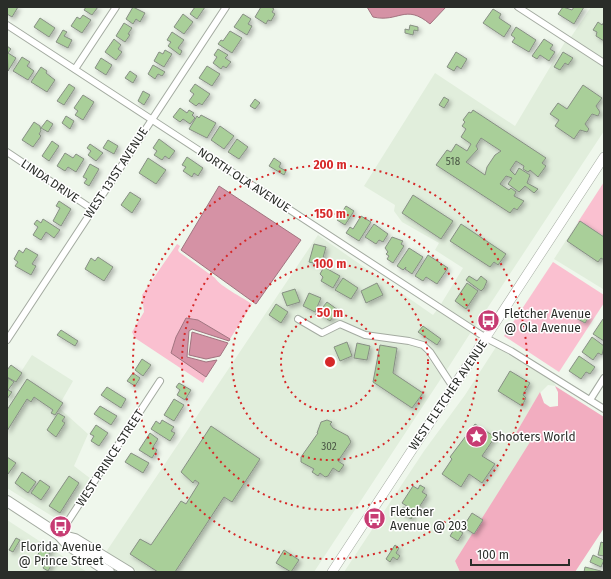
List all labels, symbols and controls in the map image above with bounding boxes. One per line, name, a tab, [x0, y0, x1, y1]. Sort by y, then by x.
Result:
street label: WEST 131ST AVENUE	[81, 125, 151, 221]
street label: NORTH OLA AVENUE	[195, 145, 293, 215]
street label: LINDA DRIVE	[18, 156, 82, 206]
house number: 518	[446, 156, 461, 168]
text: 200 m	[313, 158, 347, 172]
text: 150 m	[314, 207, 346, 221]
text: 100 m	[314, 257, 346, 271]
text: 50 m	[317, 306, 343, 320]
place label: Fletcher Avenue @ Ola Avenue	[504, 307, 591, 335]
bus stop icon: Fletcher Avenue @ Ola Avenue	[476, 308, 502, 334]
street label: WEST FLETCHER AVENUE	[406, 337, 490, 453]
centre of rings	[323, 355, 337, 369]
street label: WEST PRINCE STREET	[73, 406, 147, 509]
place icon: Shooters World	[463, 424, 489, 450]
place label: Shooters World	[492, 430, 576, 444]
house number: 302	[321, 441, 337, 453]
place label: Fletcher Avenue @ 203	[390, 505, 467, 533]
bus stop icon: Fletcher Avenue @ 203	[361, 506, 387, 532]
bus stop icon: Florida Avenue @ Prince Street	[48, 513, 74, 539]
place label: Florida Avenue @ Prince Street	[19, 540, 104, 568]
scale bar	[471, 541, 569, 567]
text: 100 m	[477, 548, 509, 562]

